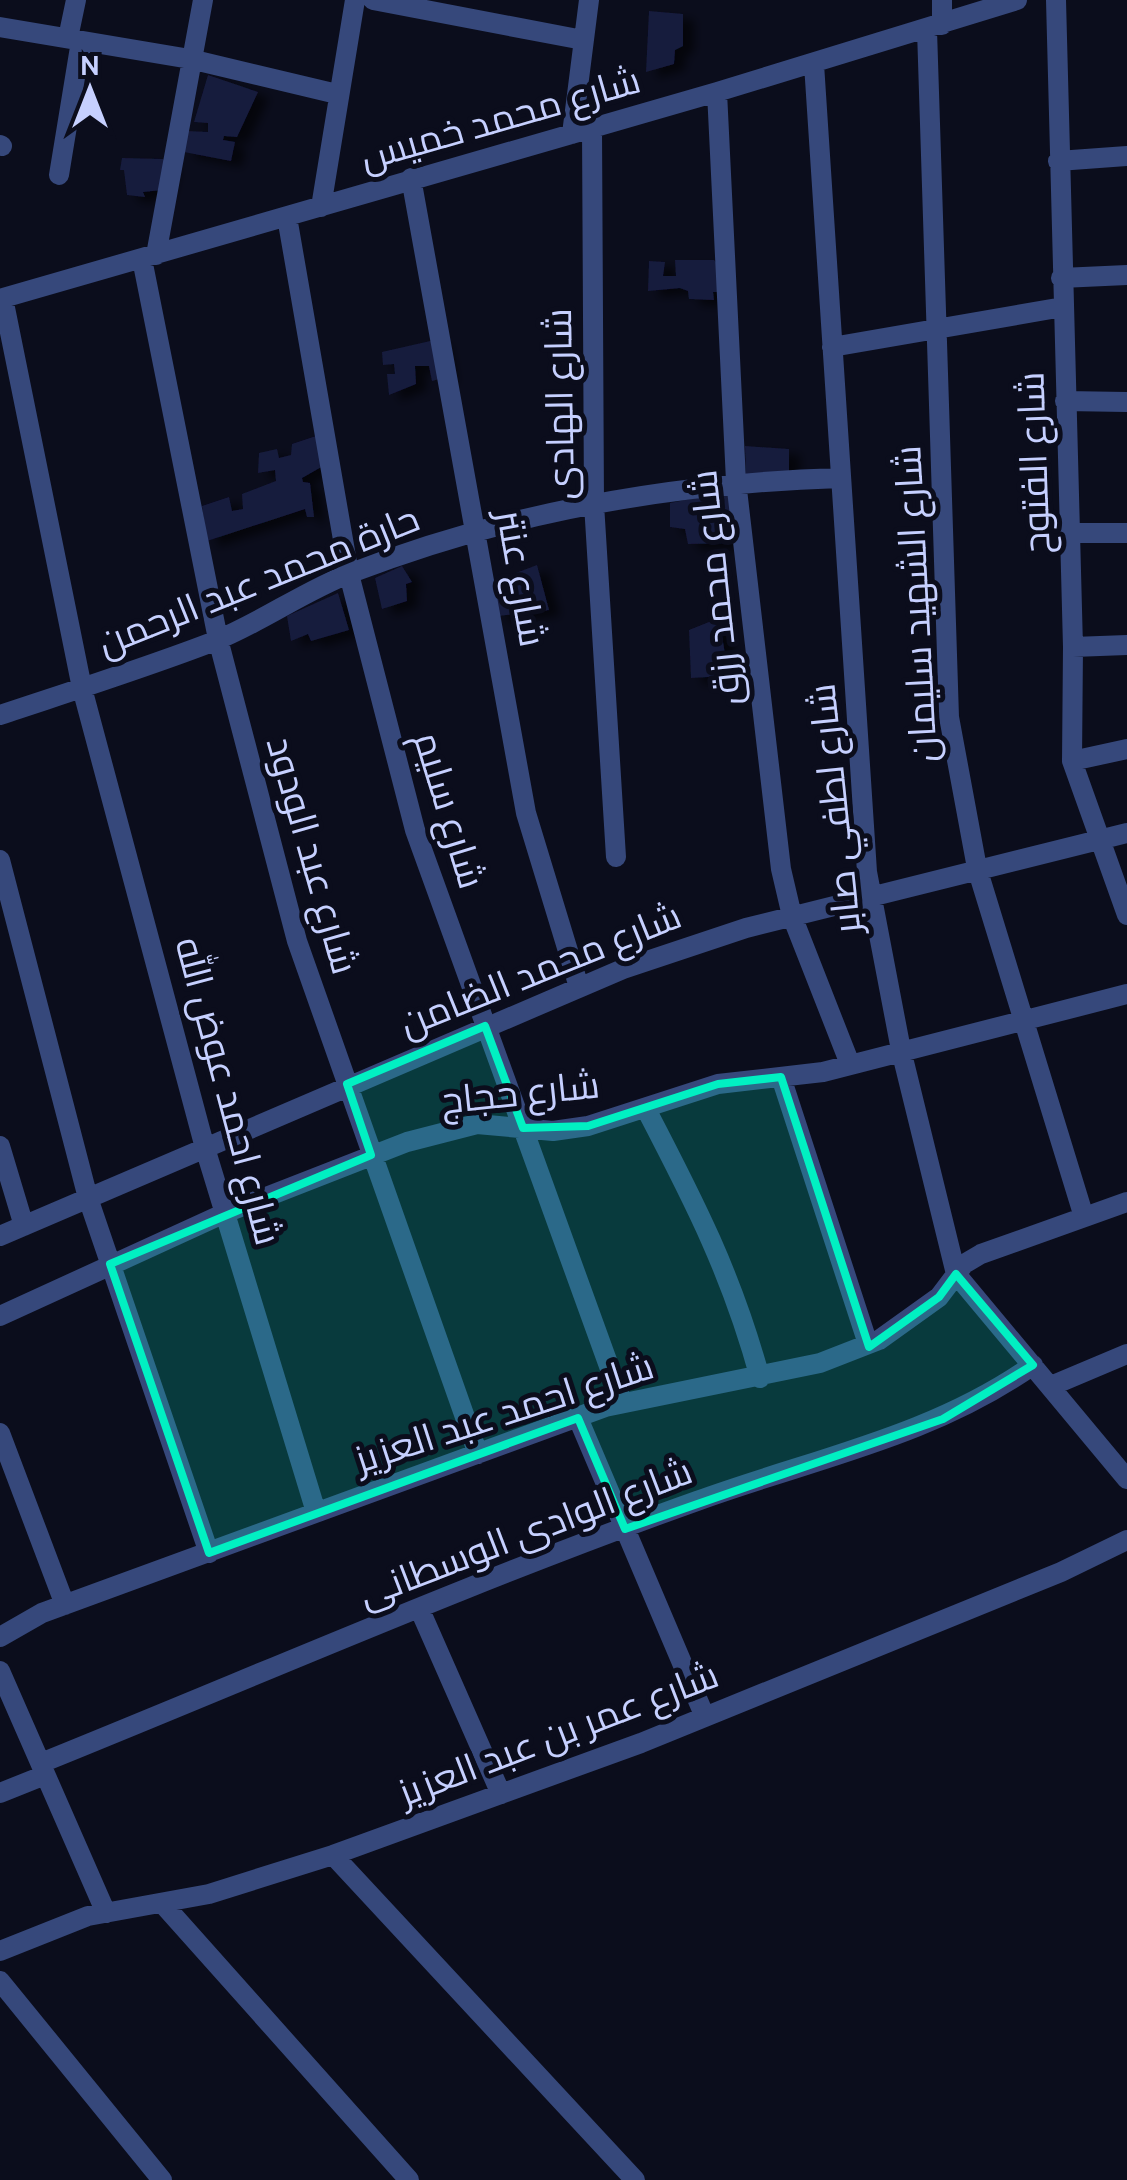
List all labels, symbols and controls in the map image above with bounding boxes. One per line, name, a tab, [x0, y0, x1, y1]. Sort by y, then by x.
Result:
north arrow	[40, 40, 140, 140]
text: N	[80, 48, 100, 82]
street label: شارع محمد خميس	[354, 56, 646, 182]
street label: شارع الهادى	[534, 308, 586, 500]
street label: شارع الفتوح	[1006, 371, 1062, 555]
street label: شارع الشهيد سليمان	[883, 444, 949, 764]
street label: شارع محمد رزق	[679, 468, 753, 708]
street label: حارة محمد عبد الرحمن	[90, 494, 426, 666]
street label: شارع عنتر	[485, 504, 557, 651]
street label: شارع لطفي صابر	[797, 681, 878, 938]
street label: شارع سليم	[401, 726, 496, 895]
street label: شارع عبد الودود	[255, 731, 369, 980]
street label: شارع محمد الضامن	[392, 891, 688, 1049]
street label: شارع احمد عوض الله	[163, 932, 294, 1250]
street label: شارع حجاج	[438, 1060, 602, 1126]
street label: شارع احمد عبد العزيز	[347, 1342, 660, 1485]
street label: شارع الوادى الوسطانى	[352, 1447, 699, 1619]
street label: شارع عمر بن عبد العزيز	[390, 1650, 725, 1818]

